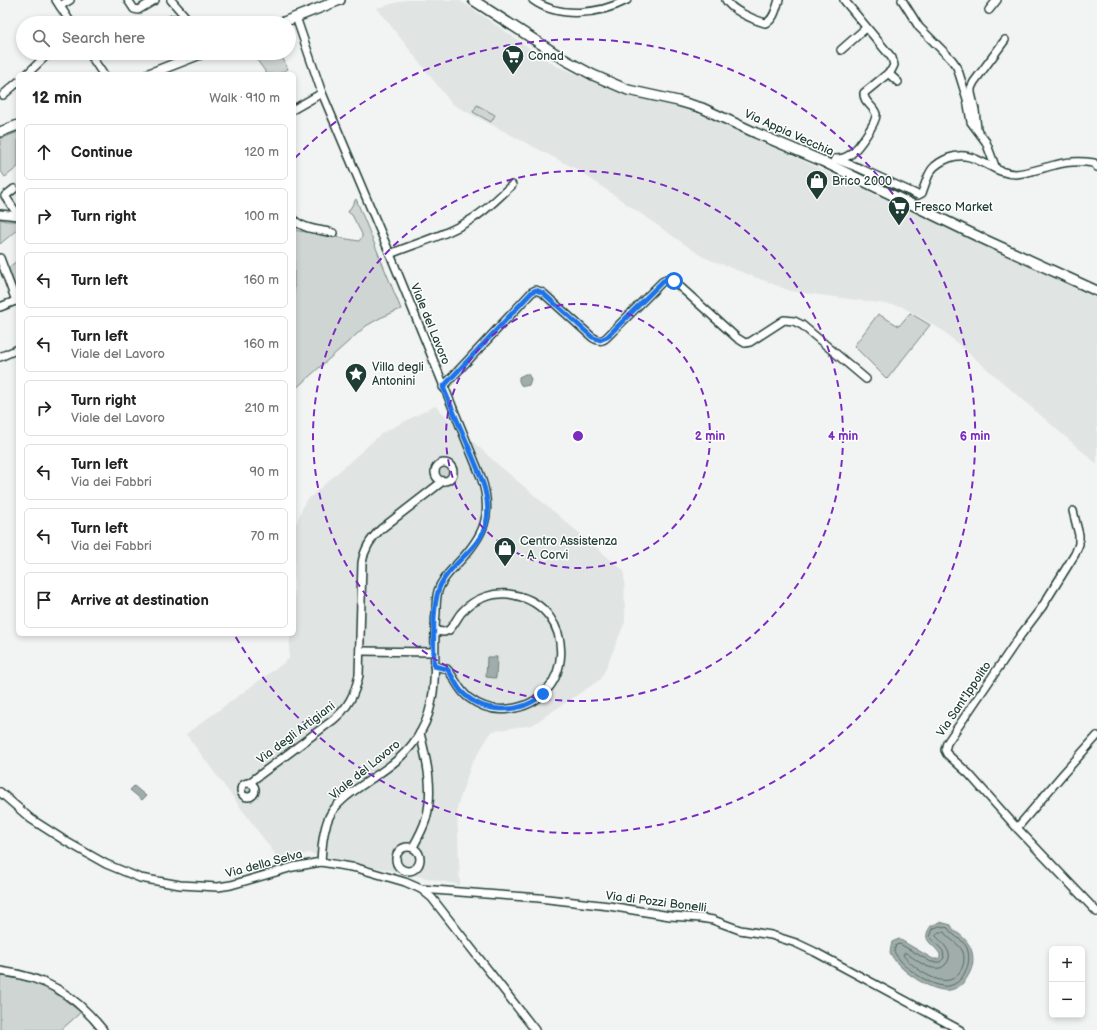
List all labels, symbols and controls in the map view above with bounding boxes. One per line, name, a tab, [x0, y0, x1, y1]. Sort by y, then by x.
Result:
search box	[16, 16, 296, 60]
icon: search	[30, 27, 52, 49]
text: Search here	[62, 29, 145, 48]
supermarket icon: Conad	[500, 43, 526, 76]
place label: Conad	[528, 49, 564, 64]
text: 12 min	[32, 88, 82, 108]
text: Walk · 910 m	[209, 90, 280, 106]
street label: Via Appia Vecchia	[742, 107, 836, 160]
icon: ahead	[33, 141, 55, 163]
text: Continue	[71, 143, 133, 162]
text: 120 m	[244, 144, 279, 160]
shop icon: Brico 2000	[804, 168, 830, 201]
place label: Brico 2000	[832, 174, 892, 189]
supermarket icon: Fresco Market	[886, 194, 912, 227]
place label: Fresco Market	[914, 200, 993, 215]
icon: right	[33, 205, 55, 227]
text: Turn right	[71, 207, 136, 226]
text: 100 m	[244, 208, 279, 224]
icon: left	[33, 269, 55, 291]
text: Turn left	[71, 271, 128, 290]
text: 160 m	[244, 272, 279, 288]
route start	[665, 272, 683, 290]
street label: Viale del Lavoro	[407, 281, 453, 367]
text: Turn left	[71, 327, 128, 346]
icon: left	[33, 333, 55, 355]
text: 160 m	[244, 336, 279, 352]
text: Viale del Lavoro	[71, 346, 165, 362]
place label: Villa degli Antonini	[372, 360, 424, 389]
place icon: Villa degli Antonini	[343, 361, 369, 394]
text: Turn right	[71, 391, 136, 410]
icon: right	[33, 397, 55, 419]
text: 210 m	[245, 400, 279, 416]
text: Viale del Lavoro	[71, 410, 165, 426]
centre of rings	[571, 429, 585, 443]
text: 2 min	[695, 429, 725, 444]
text: 4 min	[828, 429, 858, 444]
text: 6 min	[960, 429, 990, 444]
text: Turn left	[71, 455, 128, 474]
icon: left	[33, 461, 55, 483]
text: 90 m	[250, 464, 279, 480]
text: Via dei Fabbri	[71, 474, 152, 490]
text: Turn left	[71, 519, 128, 538]
icon: left	[33, 525, 55, 547]
text: 70 m	[251, 528, 279, 544]
place label: Centro Assistenza - A. Corvi	[520, 534, 618, 563]
shop icon: Centro Assistenza - A. Corvi	[492, 535, 518, 568]
text: Via dei Fabbri	[71, 538, 152, 554]
icon: arrive	[33, 589, 55, 611]
text: Arrive at destination	[71, 591, 209, 610]
street label: Via Sant'Ippolito	[933, 658, 995, 739]
route end	[534, 685, 552, 703]
street label: Via degli Artigiani	[254, 699, 338, 767]
street label: Viale del Lavoro	[327, 737, 403, 803]
street label: Via della Selva	[224, 847, 304, 881]
street label: Via di Pozzi Bonelli	[605, 888, 708, 916]
map controls	[1049, 946, 1085, 1018]
button: +	[1049, 946, 1085, 982]
button: −	[1049, 982, 1085, 1018]

